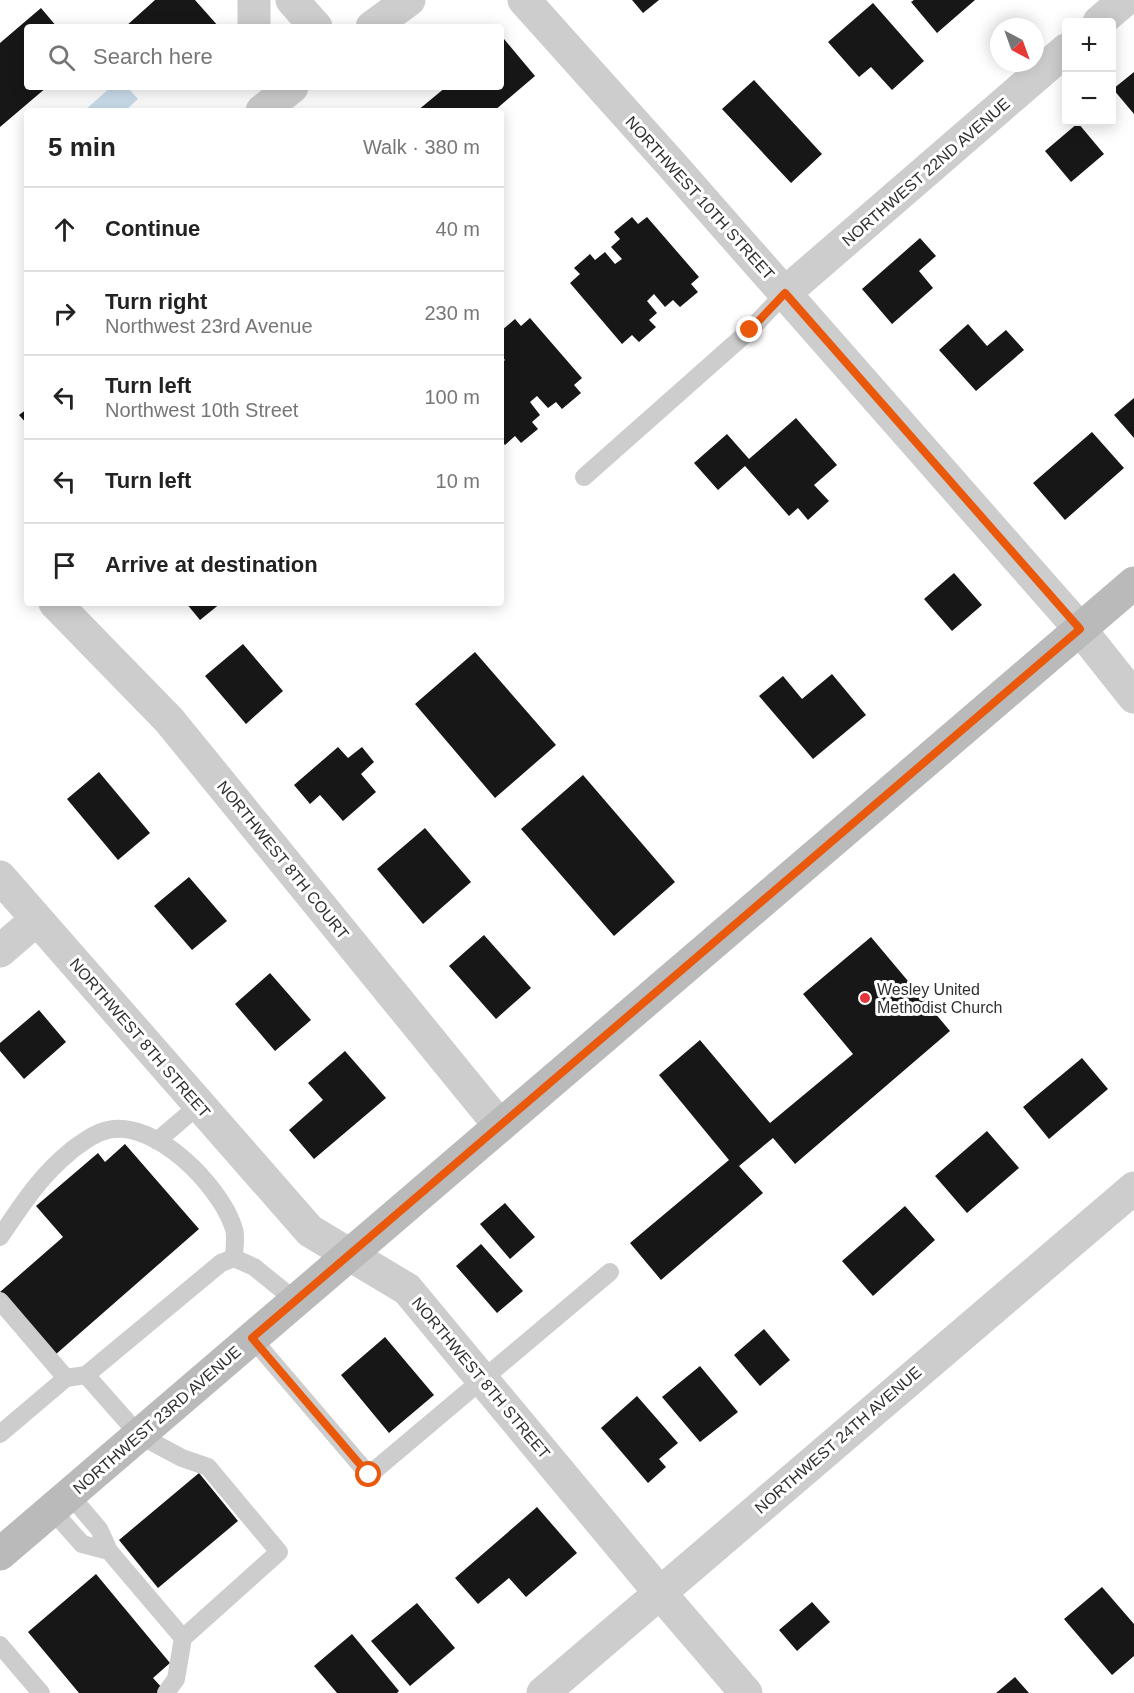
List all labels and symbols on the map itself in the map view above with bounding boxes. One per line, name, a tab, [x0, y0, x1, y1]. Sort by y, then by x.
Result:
north arrow	[990, 18, 1044, 72]
street label: NORTHWEST 22ND AVENUE	[839, 95, 1013, 249]
street label: NORTHWEST 10TH STREET	[622, 113, 778, 283]
route end	[736, 316, 762, 342]
street label: NORTHWEST 8TH COURT	[214, 778, 352, 943]
street label: NORTHWEST 8TH STREET	[66, 955, 214, 1121]
place label: Wesley United Methodist Church	[877, 981, 1002, 1016]
marker: Wesley United Methodist Church	[858, 991, 872, 1005]
street label: NORTHWEST 8TH STREET	[409, 1294, 553, 1462]
street label: NORTHWEST 23RD AVENUE	[70, 1343, 244, 1497]
street label: NORTHWEST 24TH AVENUE	[752, 1363, 924, 1517]
route start	[355, 1461, 381, 1487]

